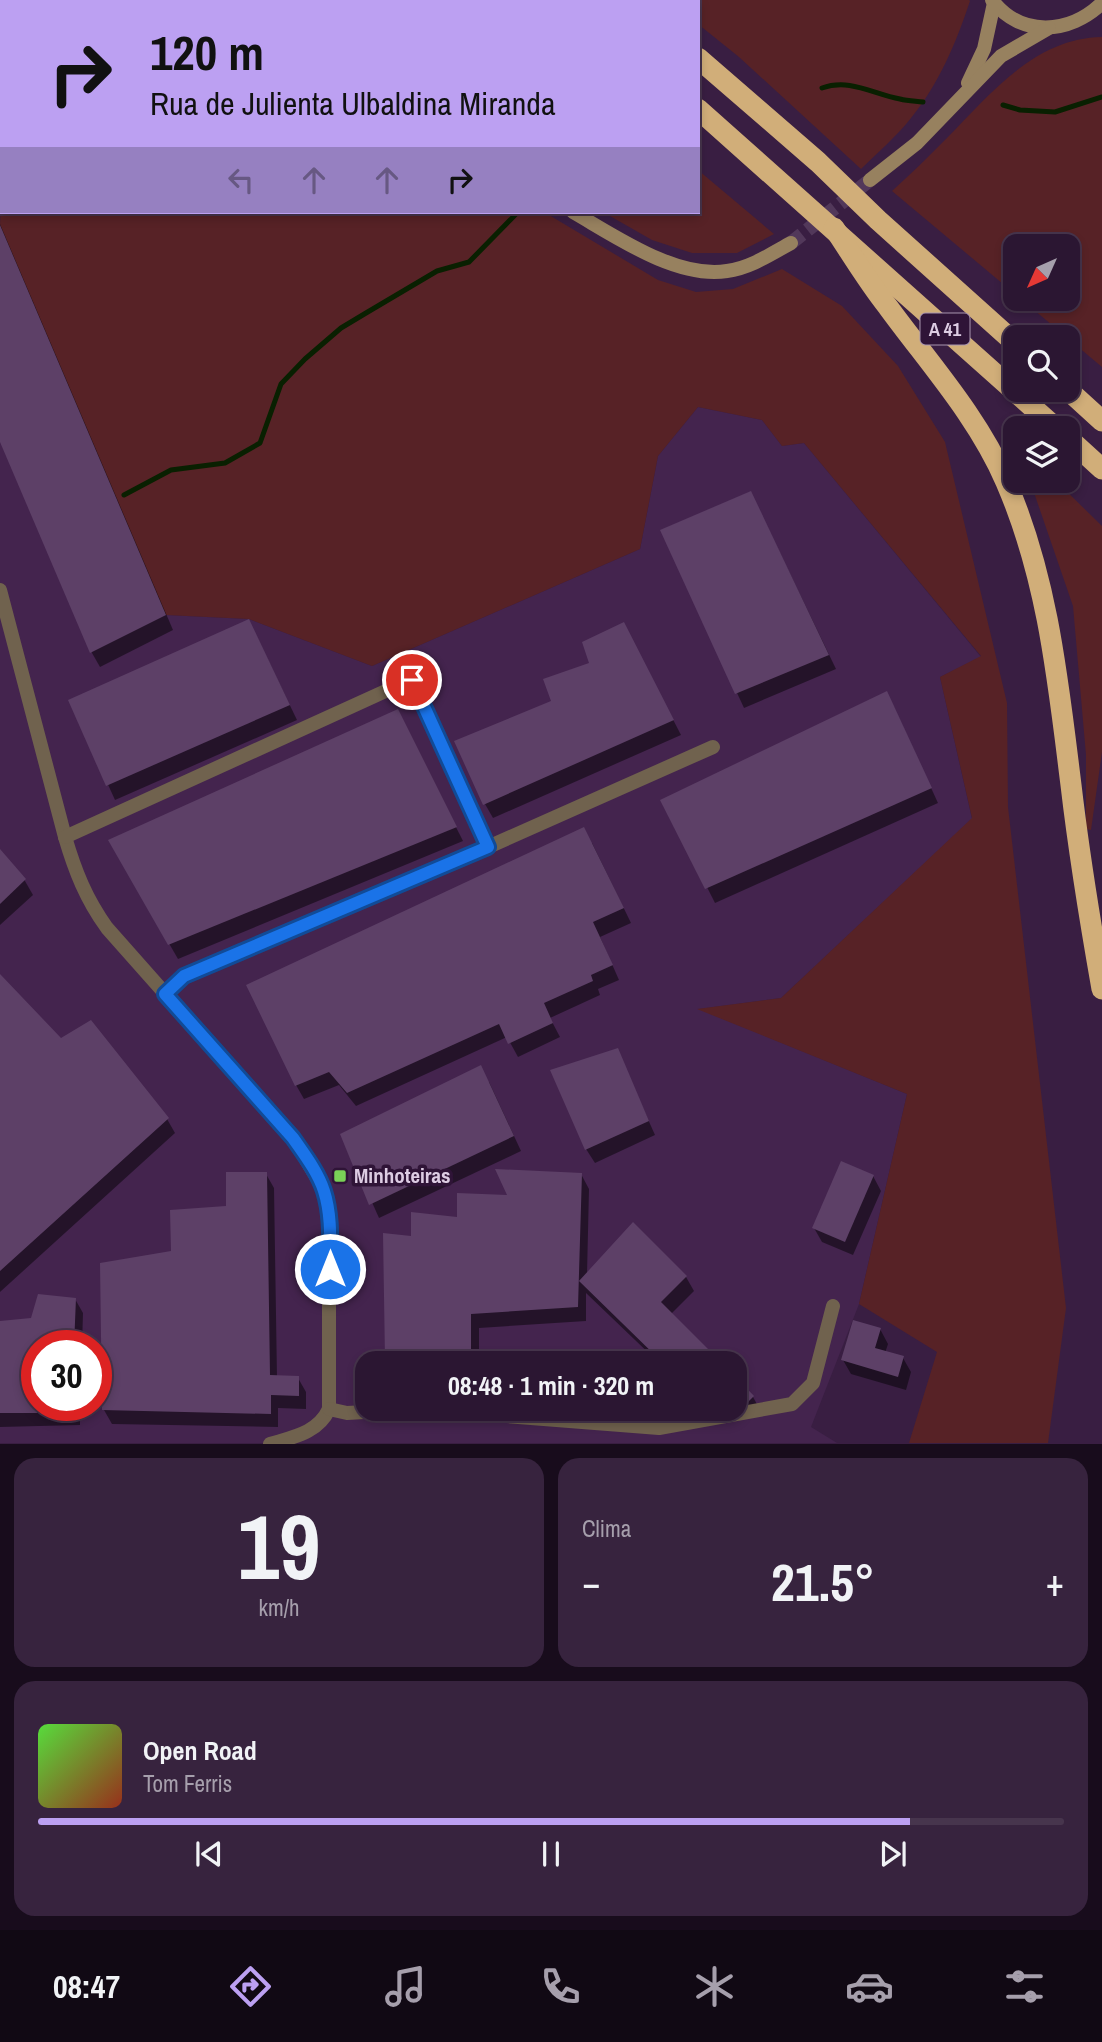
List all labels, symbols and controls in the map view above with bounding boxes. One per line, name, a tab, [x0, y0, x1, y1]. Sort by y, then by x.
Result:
text: 120 m	[150, 19, 264, 85]
icon: right	[35, 28, 126, 119]
text: Rua de Julienta Ulbaldina Miranda	[150, 82, 556, 125]
icon: left	[222, 161, 260, 199]
icon: ahead	[295, 161, 333, 199]
icon: ahead	[368, 161, 406, 199]
icon: right	[441, 161, 479, 199]
north arrow	[1003, 234, 1080, 312]
map controls	[1003, 234, 1080, 493]
road number: A 41	[920, 314, 970, 344]
button: search	[1003, 325, 1080, 402]
button: layers	[1003, 416, 1080, 493]
pin	[382, 650, 442, 710]
icon: arrive	[393, 661, 431, 699]
place label: Minhoteiras	[354, 1161, 451, 1190]
marker: Minhoteiras	[332, 1168, 348, 1184]
position arrow	[293, 1232, 367, 1306]
speed limit sign: 30	[21, 1330, 112, 1421]
text: 08:48 · 1 min · 320 m	[448, 1368, 654, 1403]
text: 19	[238, 1485, 321, 1607]
text: Clima	[582, 1513, 631, 1544]
text: 21.5°	[771, 1547, 875, 1617]
text: −	[582, 1557, 600, 1608]
text: +	[1046, 1557, 1064, 1608]
text: km/h	[259, 1592, 299, 1623]
text: Open Road	[143, 1733, 257, 1768]
text: Tom Ferris	[143, 1768, 232, 1799]
icon: previous	[190, 1835, 228, 1873]
icon: pause	[532, 1835, 570, 1873]
icon: next	[874, 1835, 912, 1873]
icon: directions	[226, 1962, 275, 2011]
icon: music	[381, 1962, 430, 2011]
icon: phone	[536, 1962, 585, 2011]
icon: climate	[690, 1962, 739, 2011]
icon: car	[845, 1962, 894, 2011]
icon: filters	[1000, 1962, 1049, 2011]
text: 08:47	[53, 1965, 120, 2008]

